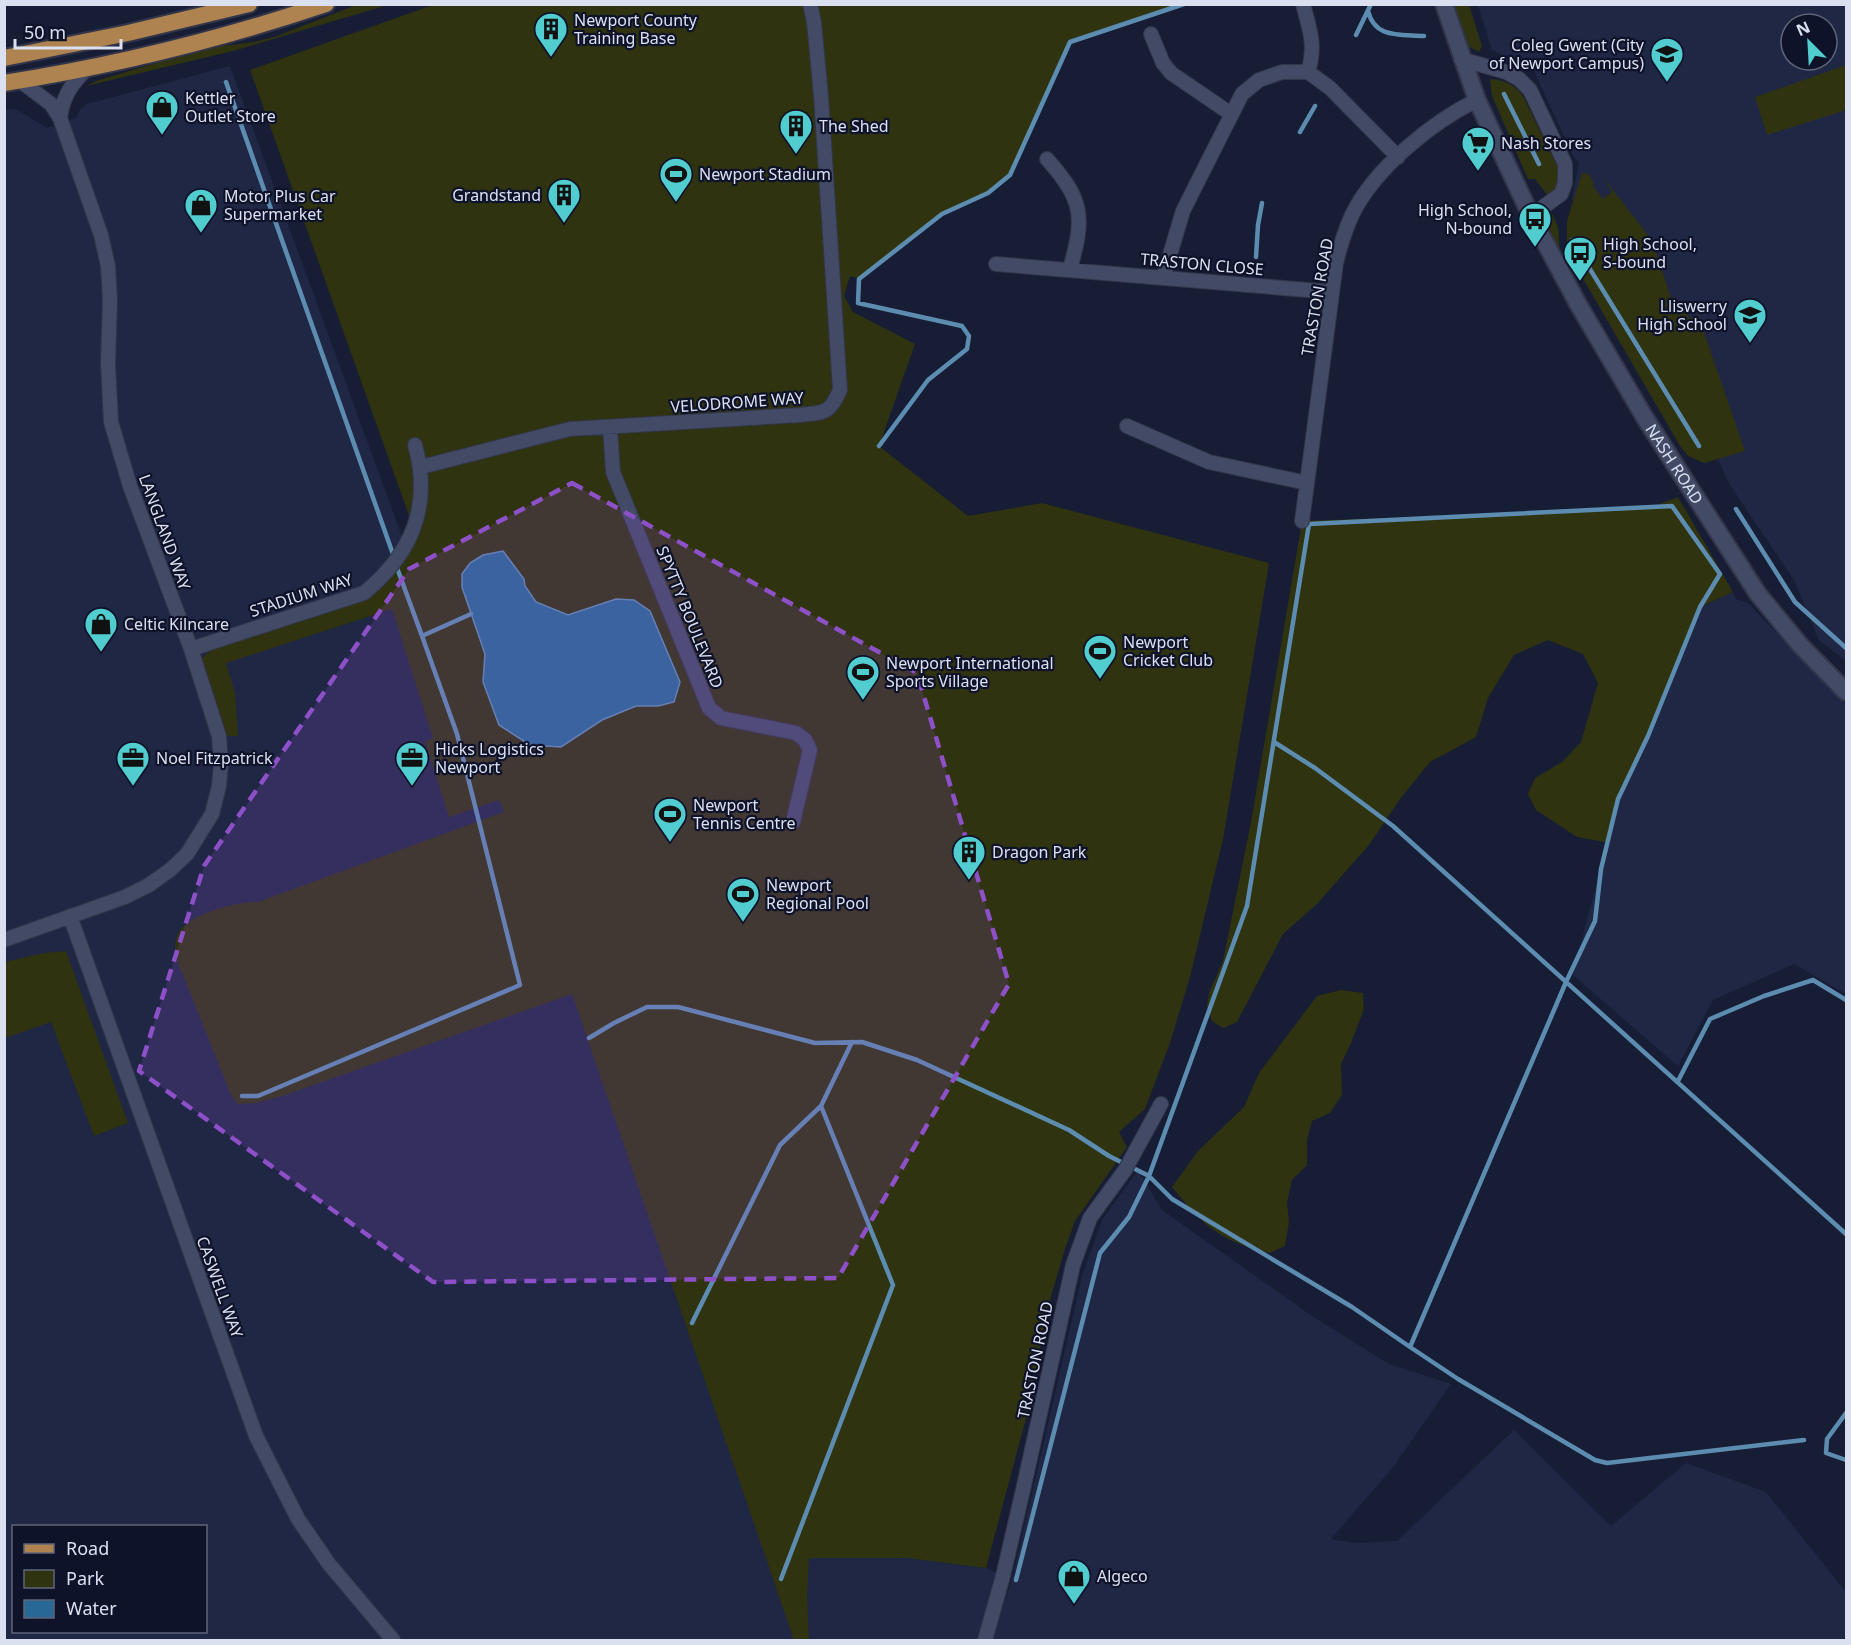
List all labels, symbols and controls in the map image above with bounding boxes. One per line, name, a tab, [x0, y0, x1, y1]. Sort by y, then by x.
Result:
place label: Newport County Training Base	[574, 9, 698, 49]
building icon: Newport County Training Base	[533, 11, 569, 58]
scale bar	[15, 12, 122, 50]
north arrow	[1779, 12, 1839, 72]
text: N	[1792, 16, 1813, 41]
text: 50 m	[24, 20, 66, 44]
place label: Coleg Gwent (City of Newport Campus)	[1489, 34, 1645, 74]
school or university icon: Coleg Gwent (City of Newport Campus)	[1649, 36, 1685, 83]
place label: Kettler Outlet Store	[185, 87, 276, 127]
shop icon: Kettler Outlet Store	[144, 89, 180, 136]
building icon: The Shed	[778, 108, 814, 155]
place label: The Shed	[819, 115, 889, 137]
supermarket icon: Nash Stores	[1460, 125, 1496, 172]
place label: Nash Stores	[1501, 132, 1591, 154]
sports icon: Newport Stadium	[658, 156, 694, 203]
place label: Newport Stadium	[699, 163, 831, 185]
building icon: Grandstand	[546, 177, 582, 224]
place label: Grandstand	[452, 184, 541, 206]
place label: Motor Plus Car Supermarket	[224, 185, 336, 225]
shop icon: Motor Plus Car Supermarket	[183, 187, 219, 234]
place label: High School, N-bound	[1418, 199, 1512, 239]
bus stop icon: High School, N-bound	[1517, 201, 1553, 248]
place label: High School, S-bound	[1603, 233, 1697, 273]
bus stop icon: High School, S-bound	[1562, 235, 1598, 282]
street label: TRASTON ROAD	[1296, 236, 1338, 358]
street label: TRASTON CLOSE	[1139, 248, 1265, 280]
place label: Lliswerry High School	[1637, 295, 1728, 335]
school or university icon: Lliswerry High School	[1732, 297, 1768, 344]
street label: VELODROME WAY	[670, 386, 805, 418]
street label: NASH ROAD	[1641, 420, 1708, 508]
street label: LANGLAND WAY	[134, 471, 196, 594]
street label: SPYTTY BOULEVARD	[651, 543, 729, 691]
street label: STADIUM WAY	[247, 568, 356, 622]
shop icon: Celtic Kilncare	[83, 606, 119, 653]
place label: Celtic Kilncare	[124, 613, 229, 635]
place label: Newport Cricket Club	[1123, 631, 1213, 671]
sports icon: Newport Cricket Club	[1082, 633, 1118, 680]
place label: Newport International Sports Village	[886, 652, 1054, 692]
sports icon: Newport International Sports Village	[845, 654, 881, 701]
place label: Hicks Logistics Newport	[435, 738, 544, 778]
office icon: Noel Fitzpatrick	[115, 740, 151, 787]
office icon: Hicks Logistics Newport	[394, 740, 430, 787]
place label: Noel Fitzpatrick	[156, 747, 273, 769]
place label: Newport Tennis Centre	[693, 794, 796, 834]
sports icon: Newport Tennis Centre	[652, 796, 688, 843]
building icon: Dragon Park	[951, 834, 987, 881]
place label: Dragon Park	[992, 841, 1087, 863]
place label: Newport Regional Pool	[766, 874, 869, 914]
sports icon: Newport Regional Pool	[725, 876, 761, 923]
street label: CASWELL WAY	[191, 1233, 249, 1342]
street label: TRASTON ROAD	[1012, 1299, 1058, 1421]
legend	[12, 1525, 207, 1633]
text: Road	[66, 1536, 109, 1560]
shop icon: Algeco	[1056, 1558, 1092, 1605]
place label: Algeco	[1097, 1565, 1148, 1587]
text: Park	[66, 1566, 104, 1590]
text: Water	[66, 1596, 117, 1620]

